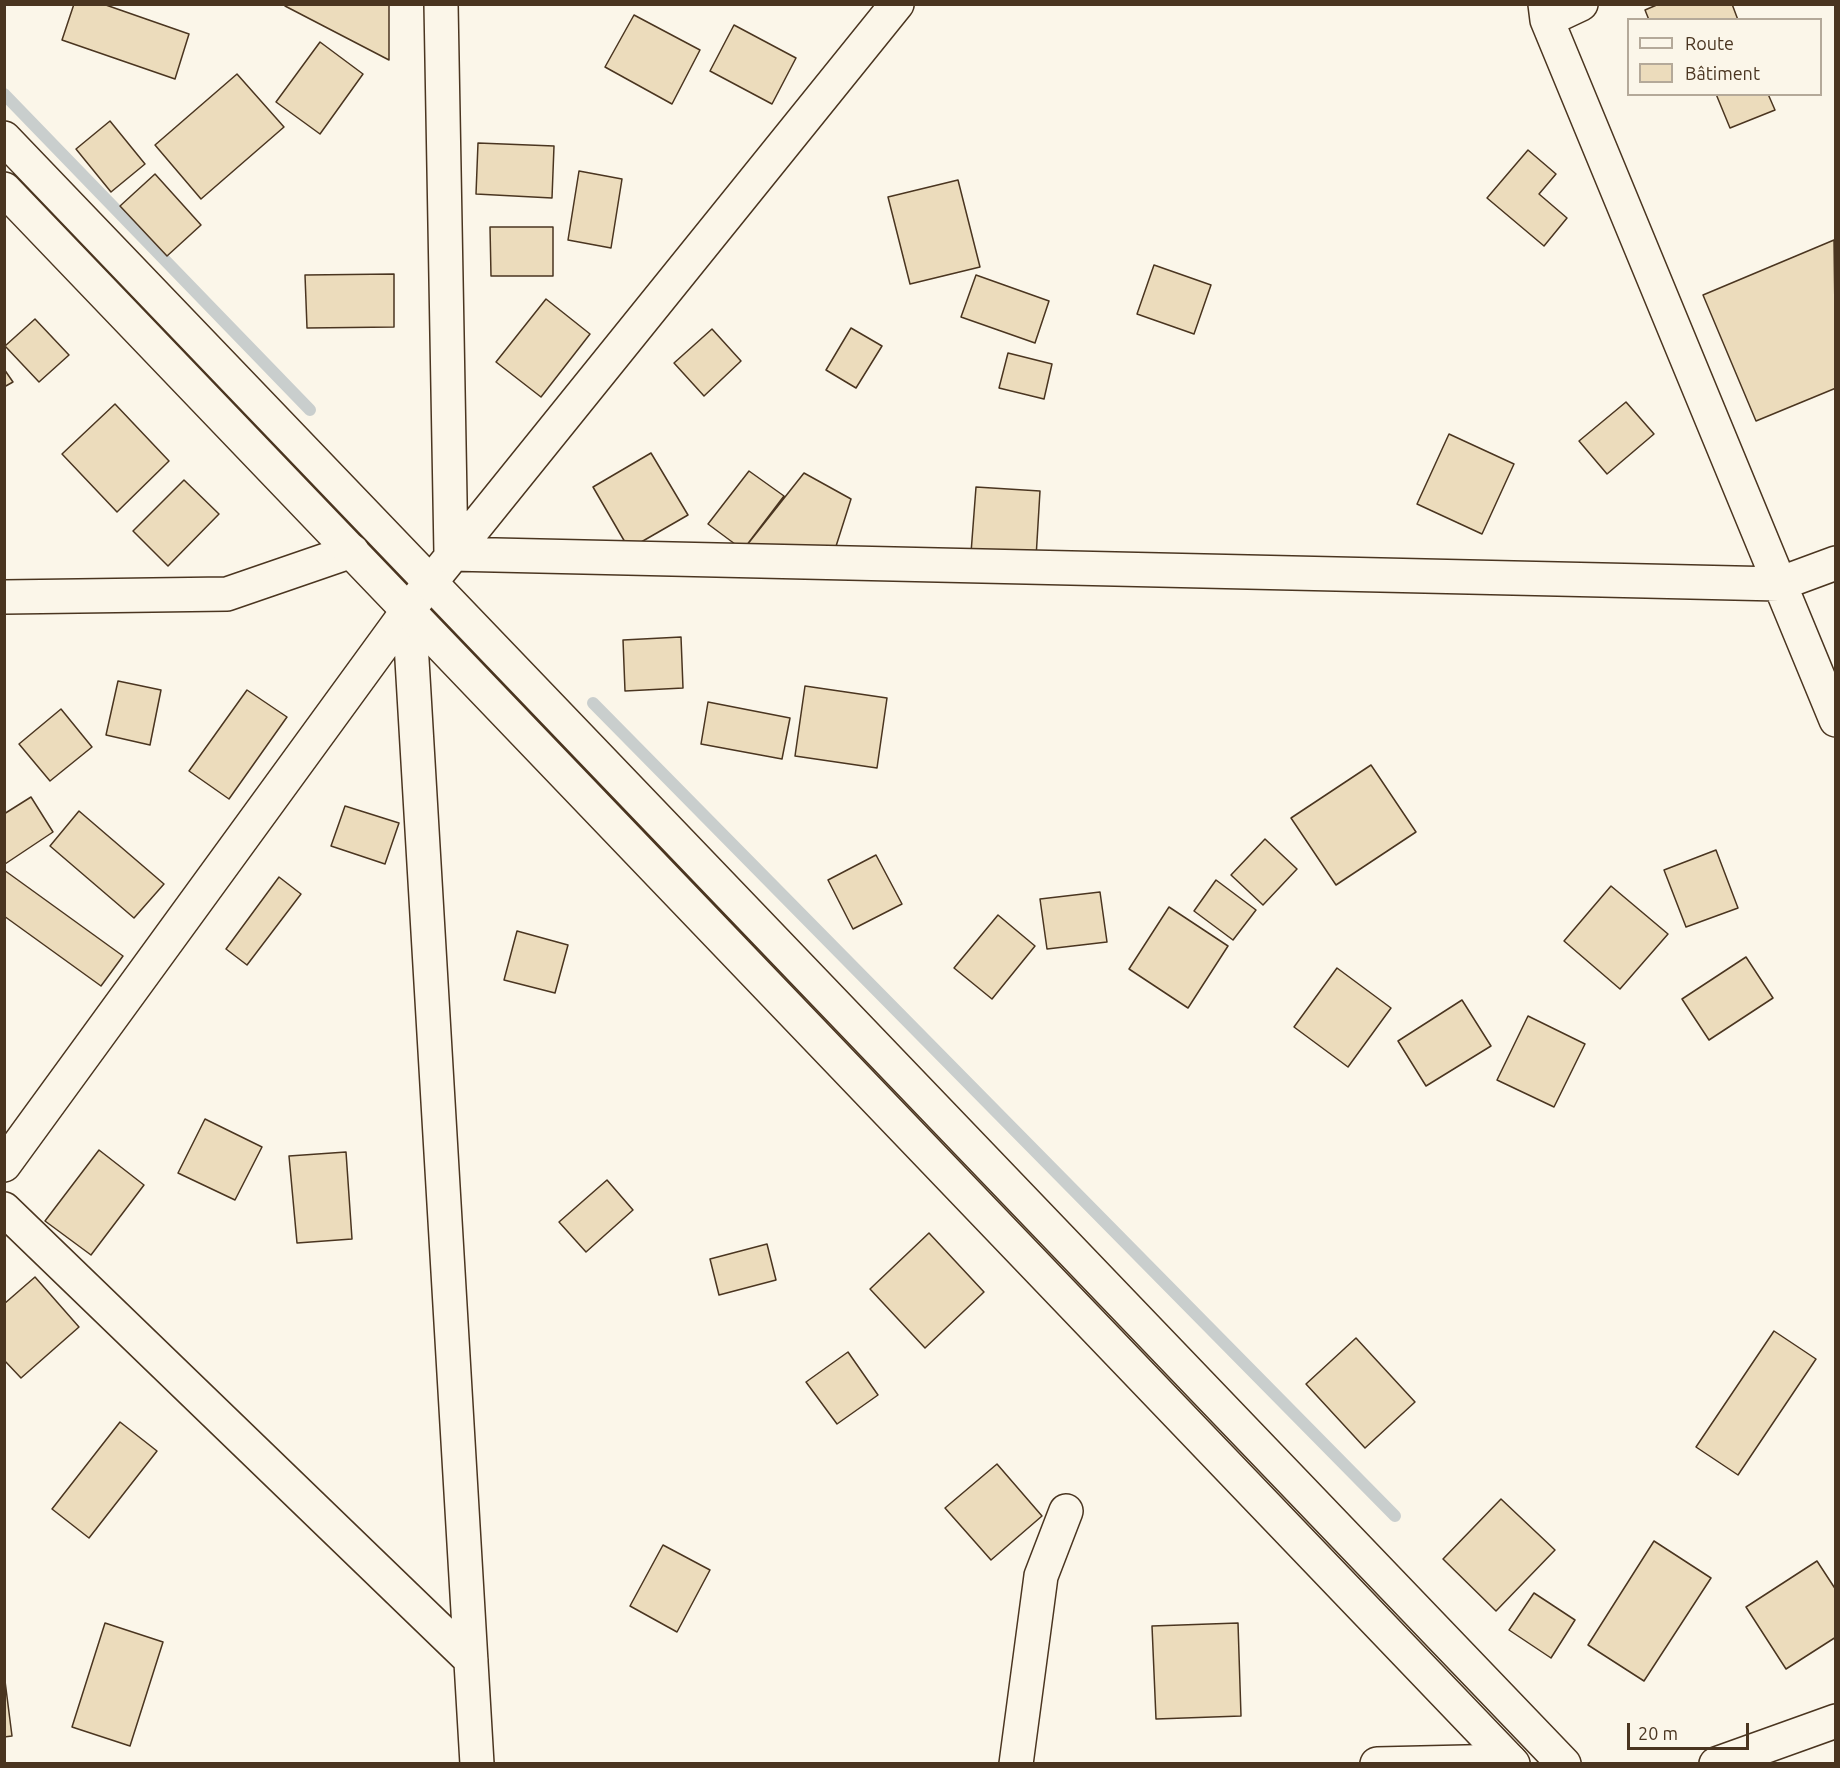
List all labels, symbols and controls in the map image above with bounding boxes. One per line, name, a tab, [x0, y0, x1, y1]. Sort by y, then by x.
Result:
legend	[1627, 18, 1822, 96]
text: Route	[1685, 33, 1734, 53]
text: Bâtiment	[1685, 63, 1760, 83]
scale bar	[1630, 1711, 1752, 1749]
text: 20 m	[1638, 1723, 1678, 1743]

